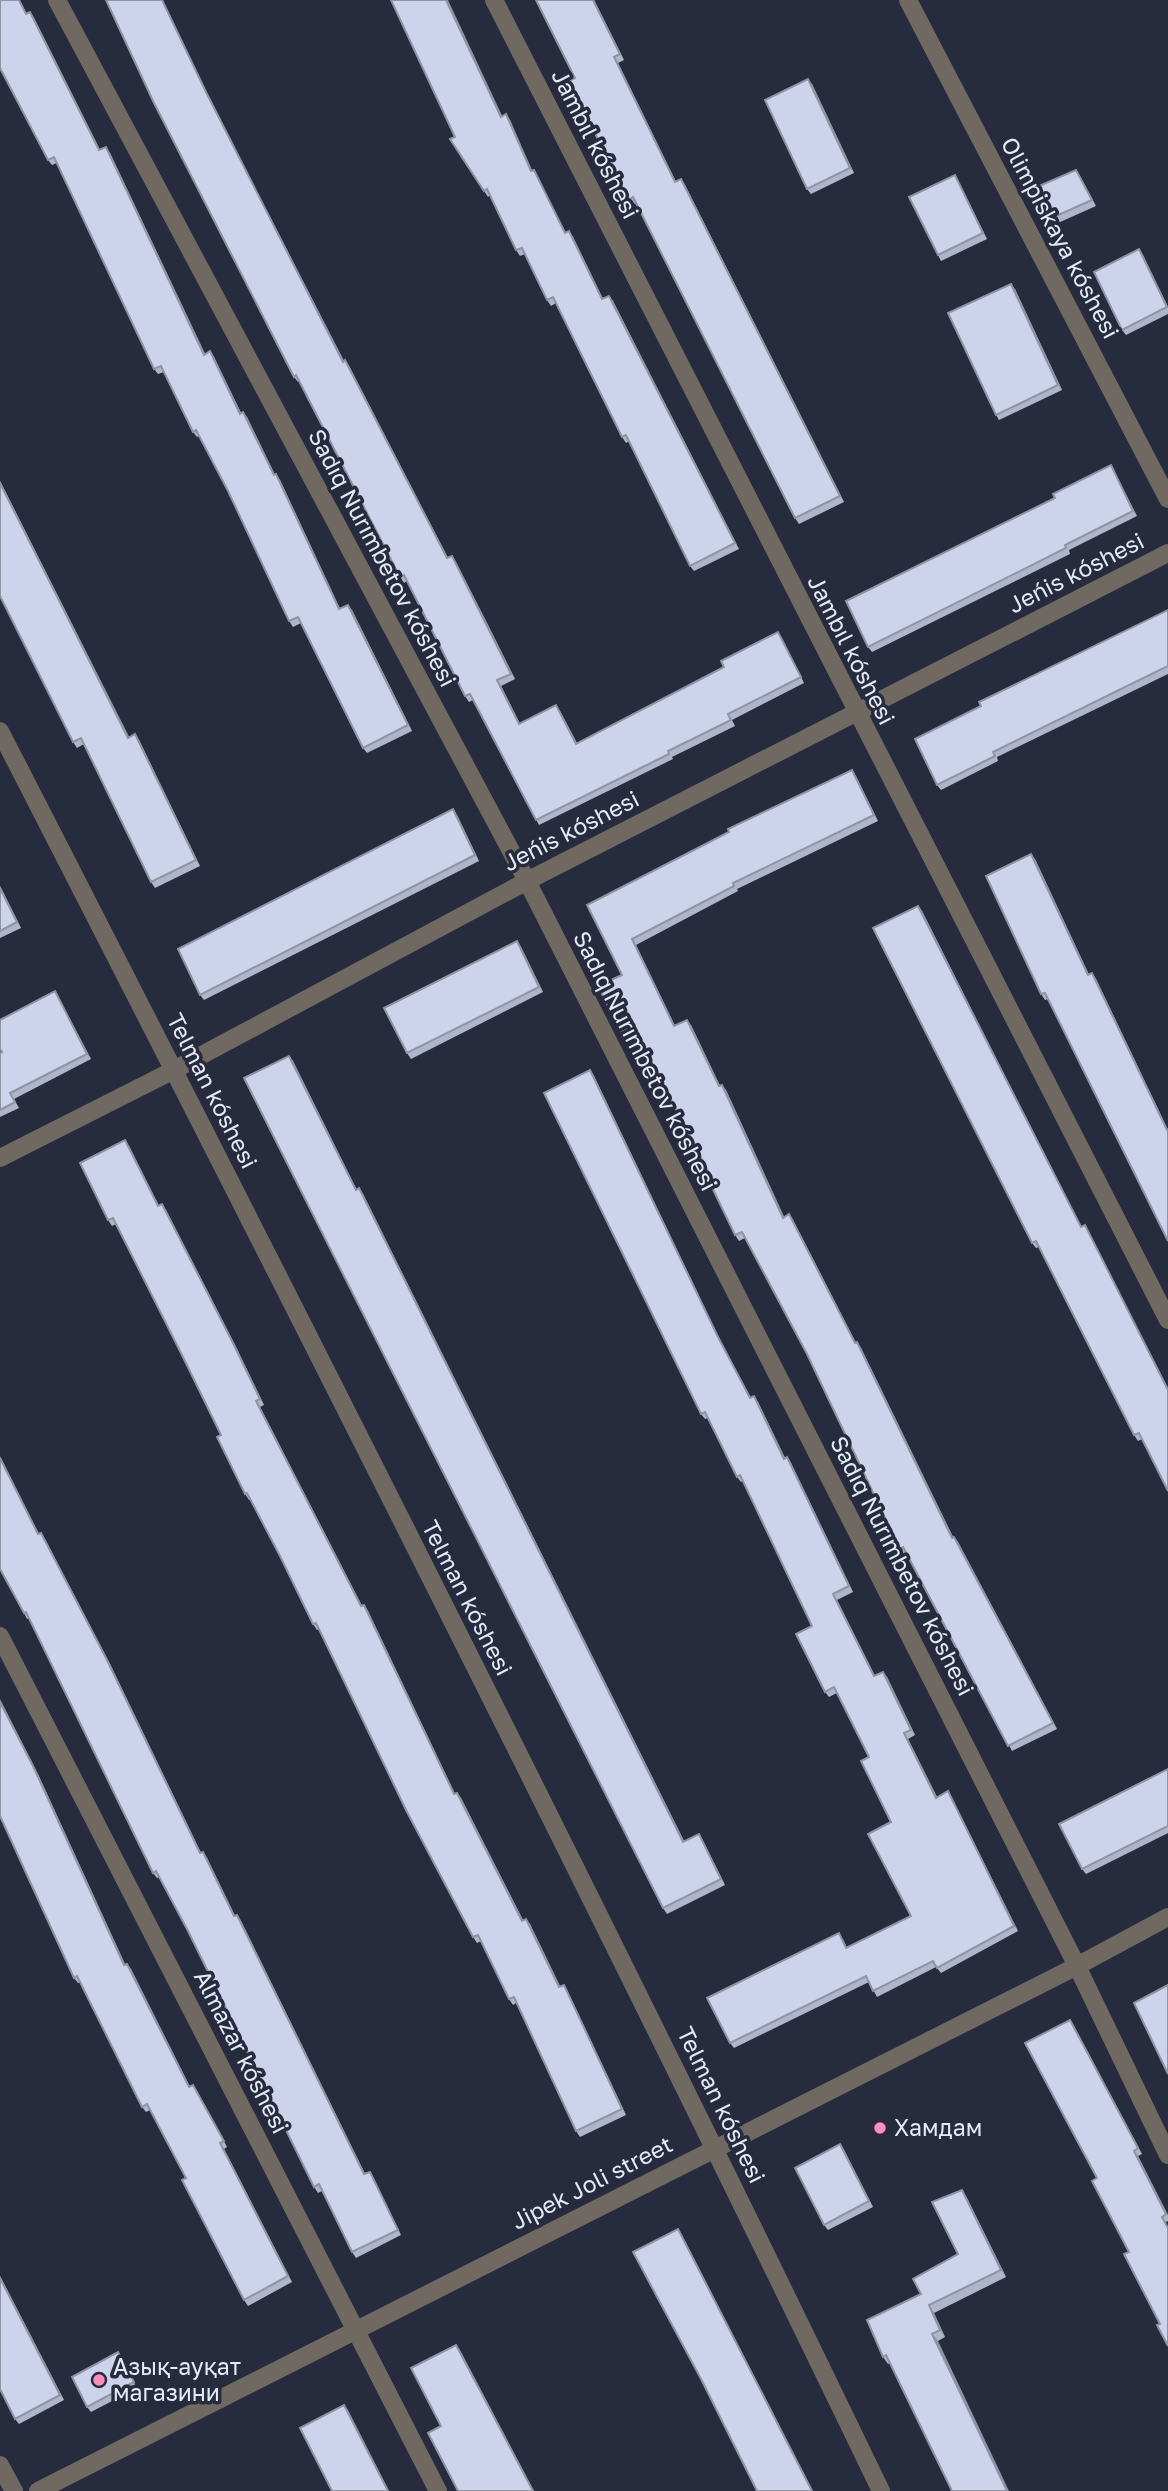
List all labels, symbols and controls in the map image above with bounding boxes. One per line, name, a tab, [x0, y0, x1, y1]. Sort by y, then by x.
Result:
street label: Jambıl kóshesi	[546, 64, 646, 223]
street label: Olimpiskaya kóshesi	[996, 132, 1126, 343]
street label: Sadıq Nurımbetov kóshesi	[303, 424, 463, 691]
street label: Jeńis kóshesi	[1003, 526, 1148, 618]
street label: Jambıl kóshesi	[802, 570, 902, 729]
street label: Jeńis kóshesi	[498, 784, 643, 876]
street label: Sadıq Nurımbetov kóshesi	[568, 926, 724, 1195]
street label: Telman kóshesi	[162, 1008, 264, 1173]
street label: Sadıq Nurımbetov kóshesi	[825, 1431, 981, 1700]
street label: Telman kóshesi	[417, 1515, 519, 1680]
street label: Almazar kóshesi	[189, 1965, 295, 2138]
street label: Telman kóshesi	[672, 2022, 772, 2187]
place label: Хамдам	[894, 2113, 982, 2141]
marker: Хамдам	[872, 2120, 888, 2136]
street label: Jipek Joli street	[506, 2129, 677, 2235]
place label: Азық-ауқат магазини	[113, 2352, 241, 2406]
marker: Азық-ауқат магазини	[91, 2372, 107, 2388]

